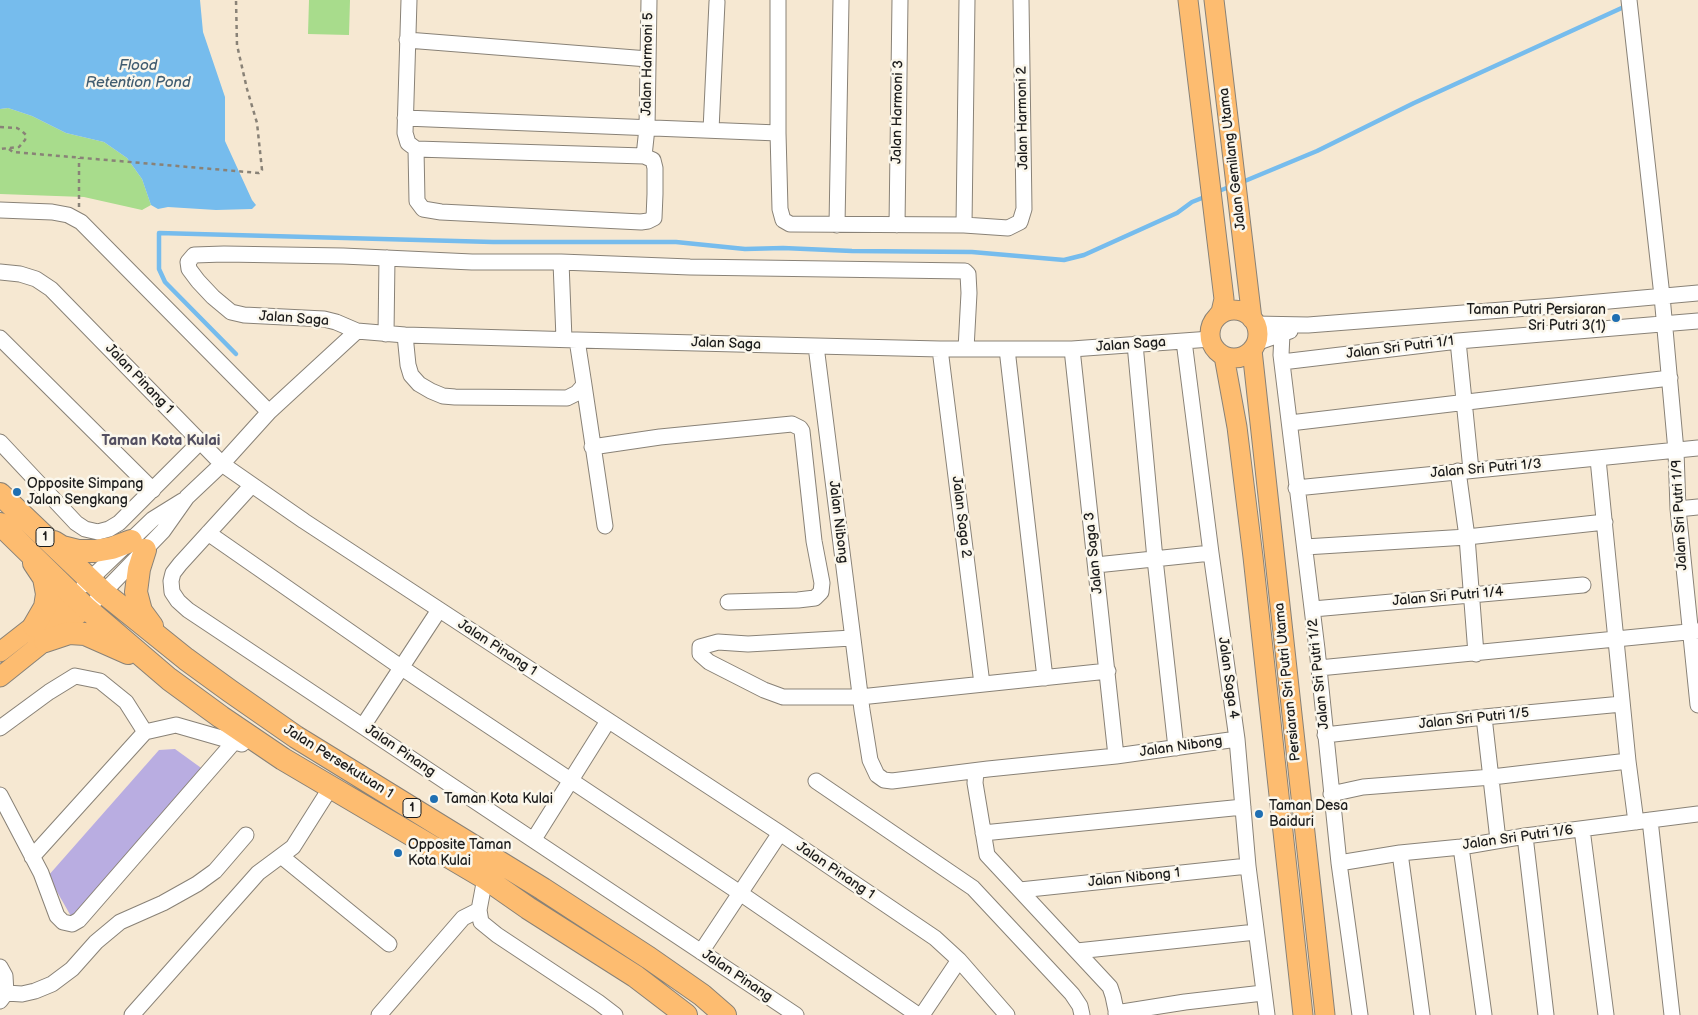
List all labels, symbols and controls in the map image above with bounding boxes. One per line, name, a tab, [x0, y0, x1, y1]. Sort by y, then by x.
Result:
street label: Jalan Harmoni 5	[639, 12, 657, 116]
water label: Flood Retention Pond	[86, 57, 190, 92]
street label: Jalan Harmoni 3	[889, 60, 907, 164]
street label: Jalan Harmoni 2	[1014, 66, 1032, 170]
street label: Jalan Gemilang Utama	[1216, 87, 1250, 231]
place label: Taman Putri Persiaran Sri Putri 3(1)	[1467, 302, 1606, 334]
street label: Jalan Saga	[258, 308, 330, 330]
marker: Taman Putri Persiaran Sri Putri 3(1)	[1610, 312, 1622, 324]
street label: Jalan Sri Putri 1/1	[1345, 333, 1455, 363]
street label: Jalan Saga	[691, 334, 761, 354]
street label: Jalan Saga	[1095, 334, 1167, 356]
street label: Jalan Pinang 1	[101, 341, 177, 417]
district label: Taman Kota Kulai	[102, 432, 220, 450]
street label: Jalan Sri Putri 1/3	[1430, 456, 1542, 482]
street label: Jalan Sri Putri 1/9	[1669, 459, 1691, 571]
street label: Jalan Saga 2	[948, 475, 974, 559]
place label: Opposite Simpang Jalan Sengkang	[27, 476, 143, 508]
street label: Jalan Nibong	[825, 480, 851, 564]
marker: Opposite Simpang Jalan Sengkang	[11, 486, 23, 498]
street label: Jalan Saga 3	[1081, 511, 1107, 595]
road number: 1	[36, 528, 54, 546]
street label: Jalan Sri Putri 1/4	[1392, 584, 1504, 610]
street label: Persiaran Sri Putri Utama	[1271, 602, 1305, 762]
street label: Jalan Pinang 1	[454, 616, 540, 680]
street label: Jalan Sri Putri 1/2	[1305, 618, 1333, 730]
street label: Jalan Saga 4	[1214, 636, 1242, 720]
street label: Jalan Sri Putri 1/5	[1418, 705, 1530, 733]
street label: Jalan Persekutuan 1	[280, 721, 396, 803]
street label: Jalan Pinang	[362, 721, 438, 781]
street label: Jalan Nibong	[1139, 733, 1223, 761]
place label: Taman Kota Kulai	[444, 791, 553, 807]
marker: Taman Kota Kulai	[428, 793, 440, 805]
road number: 1	[403, 798, 421, 818]
place label: Taman Desa Baiduri	[1269, 798, 1348, 830]
marker: Taman Desa Baiduri	[1253, 808, 1265, 820]
street label: Jalan Sri Putri 1/6	[1462, 822, 1574, 854]
place label: Opposite Taman Kota Kulai	[408, 837, 511, 870]
street label: Jalan Pinang 1	[793, 839, 877, 903]
marker: Opposite Taman Kota Kulai	[392, 847, 404, 859]
street label: Jalan Nibong 1	[1087, 865, 1181, 891]
street label: Jalan Pinang	[699, 946, 775, 1006]

